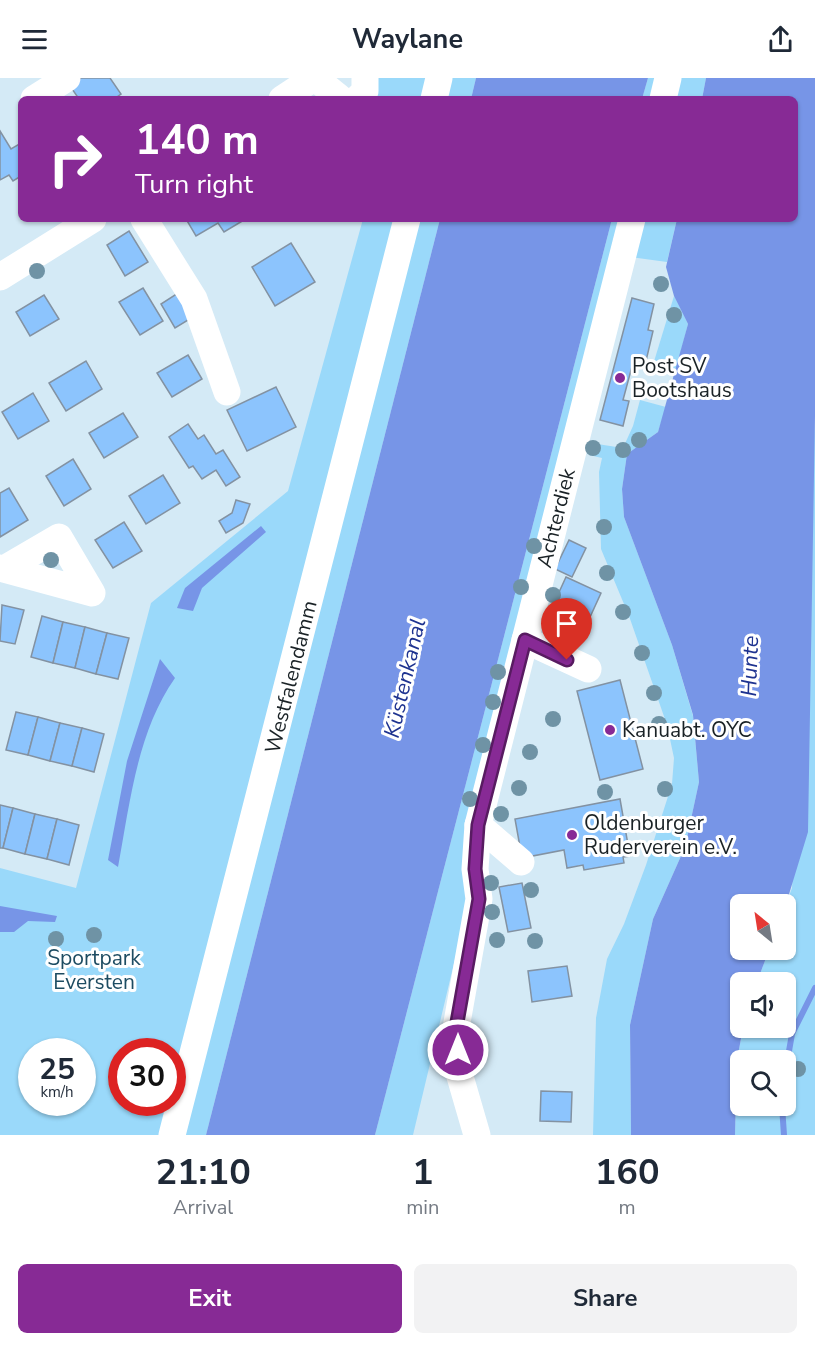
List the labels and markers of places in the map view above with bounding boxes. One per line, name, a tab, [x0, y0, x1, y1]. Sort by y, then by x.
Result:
place label: Post SV Bootshaus	[632, 352, 732, 404]
marker: Post SV Bootshaus	[613, 371, 627, 385]
pin	[541, 598, 592, 660]
place label: Kanuabt. OYC	[622, 716, 752, 744]
marker: Kanuabt. OYC	[603, 723, 617, 737]
place label: Oldenburger Ruderverein e.V.	[584, 809, 737, 861]
marker: Oldenburger Ruderverein e.V.	[565, 828, 579, 842]

